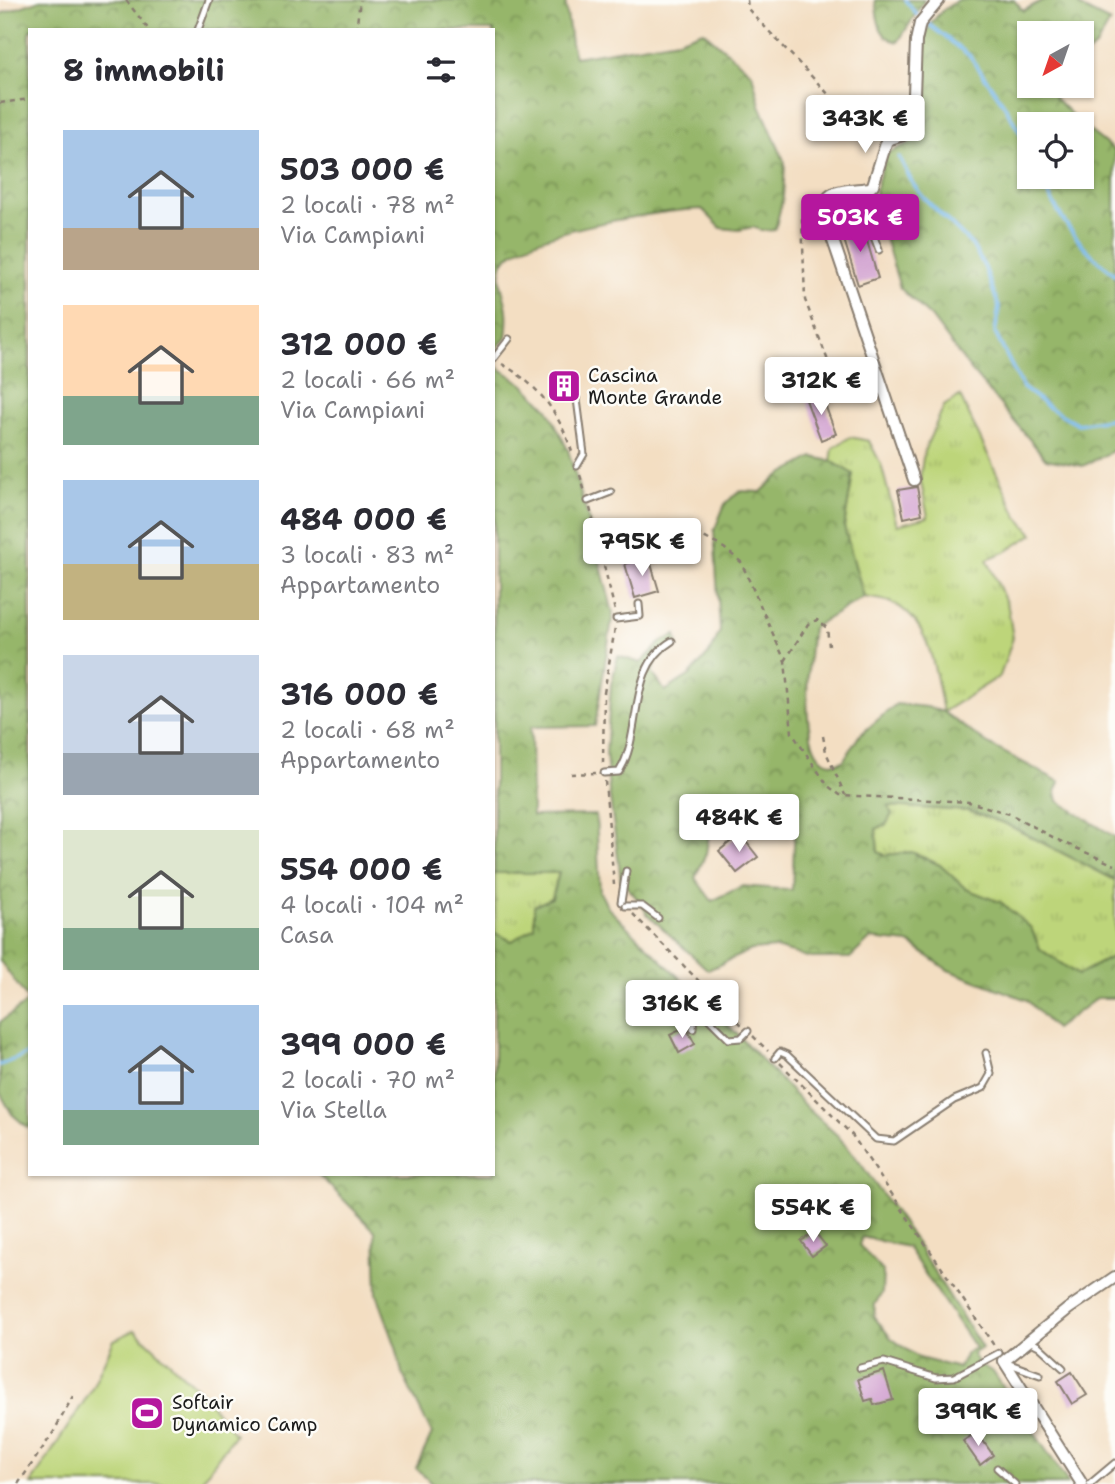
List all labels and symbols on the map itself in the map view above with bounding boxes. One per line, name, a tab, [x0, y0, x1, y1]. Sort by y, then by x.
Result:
north arrow	[1017, 21, 1094, 98]
pin: 343K €	[808, 96, 922, 155]
pin: 503K €	[803, 194, 917, 254]
pin: 312K €	[764, 358, 878, 417]
place label: Cascina Monte Grande	[588, 363, 722, 410]
building icon: Cascina Monte Grande	[545, 367, 583, 405]
pin: 795K €	[585, 518, 699, 578]
pin: 484K €	[682, 794, 796, 854]
pin: 316K €	[625, 981, 739, 1040]
pin: 554K €	[756, 1184, 870, 1244]
pin: 399K €	[921, 1388, 1035, 1448]
place label: Softair Dynamico Camp	[172, 1390, 318, 1437]
sports icon: Softair Dynamico Camp	[128, 1394, 166, 1432]

